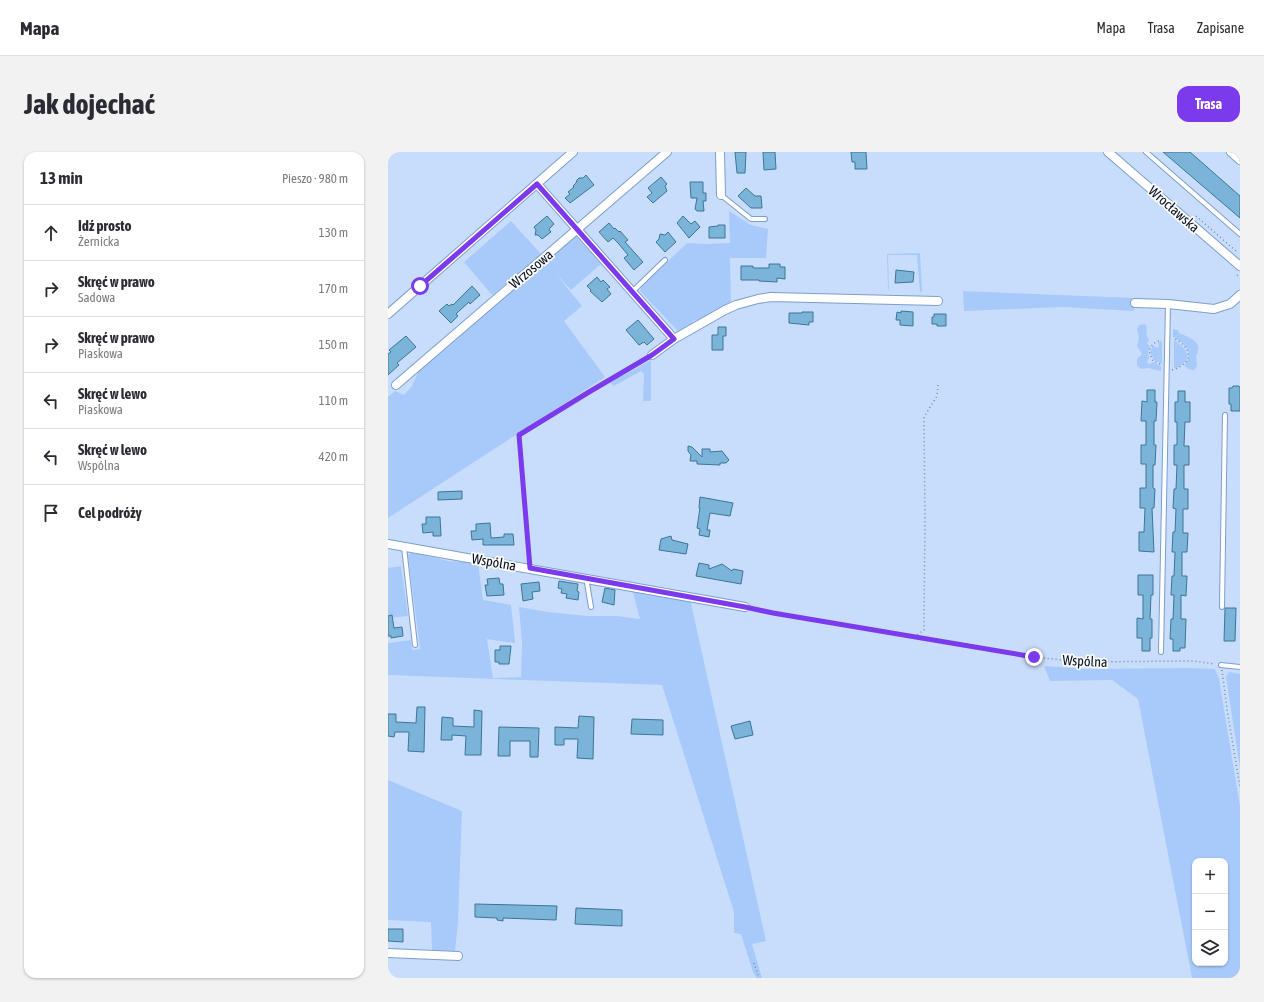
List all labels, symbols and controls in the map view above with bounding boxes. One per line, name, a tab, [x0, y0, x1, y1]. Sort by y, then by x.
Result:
text: Mapa	[20, 17, 59, 39]
text: Mapa	[1097, 20, 1126, 36]
text: Trasa	[1148, 20, 1175, 36]
text: Zapisane	[1197, 20, 1244, 36]
button: Trasa	[1177, 86, 1240, 122]
text: Jak dojechać	[24, 88, 155, 120]
text: 13 min	[40, 168, 83, 188]
text: Pieszo · 980 m	[282, 171, 348, 186]
street label: Wrocławska	[1145, 183, 1203, 235]
text: Idź prosto	[78, 217, 132, 234]
icon: ahead	[40, 222, 62, 244]
text: 130 m	[319, 225, 348, 240]
text: Żernicka	[78, 234, 119, 249]
street label: Wrzosowa	[506, 246, 556, 292]
text: Skręć w prawo	[78, 273, 155, 290]
route start	[411, 277, 429, 295]
icon: right	[40, 278, 62, 300]
text: 170 m	[319, 281, 348, 296]
text: Sadowa	[78, 290, 115, 305]
text: Skręć w prawo	[78, 329, 155, 346]
icon: right	[40, 334, 62, 356]
text: 150 m	[319, 337, 348, 352]
text: Piaskowa	[78, 346, 123, 361]
text: Skręć w lewo	[78, 385, 147, 402]
icon: left	[40, 390, 62, 412]
text: 110 m	[319, 393, 348, 408]
text: Piaskowa	[78, 402, 123, 417]
text: Skręć w lewo	[78, 441, 147, 458]
icon: left	[40, 446, 62, 468]
text: 420 m	[319, 449, 348, 464]
text: Wspólna	[78, 458, 120, 473]
icon: arrive	[40, 502, 62, 524]
text: Cel podróży	[78, 504, 142, 521]
street label: Wspólna	[470, 550, 518, 574]
route end	[1025, 648, 1043, 666]
street label: Wspólna	[1062, 652, 1108, 670]
map controls	[1192, 858, 1228, 966]
button: +	[1192, 858, 1228, 894]
button: −	[1192, 894, 1228, 930]
button: layers	[1192, 930, 1228, 966]

